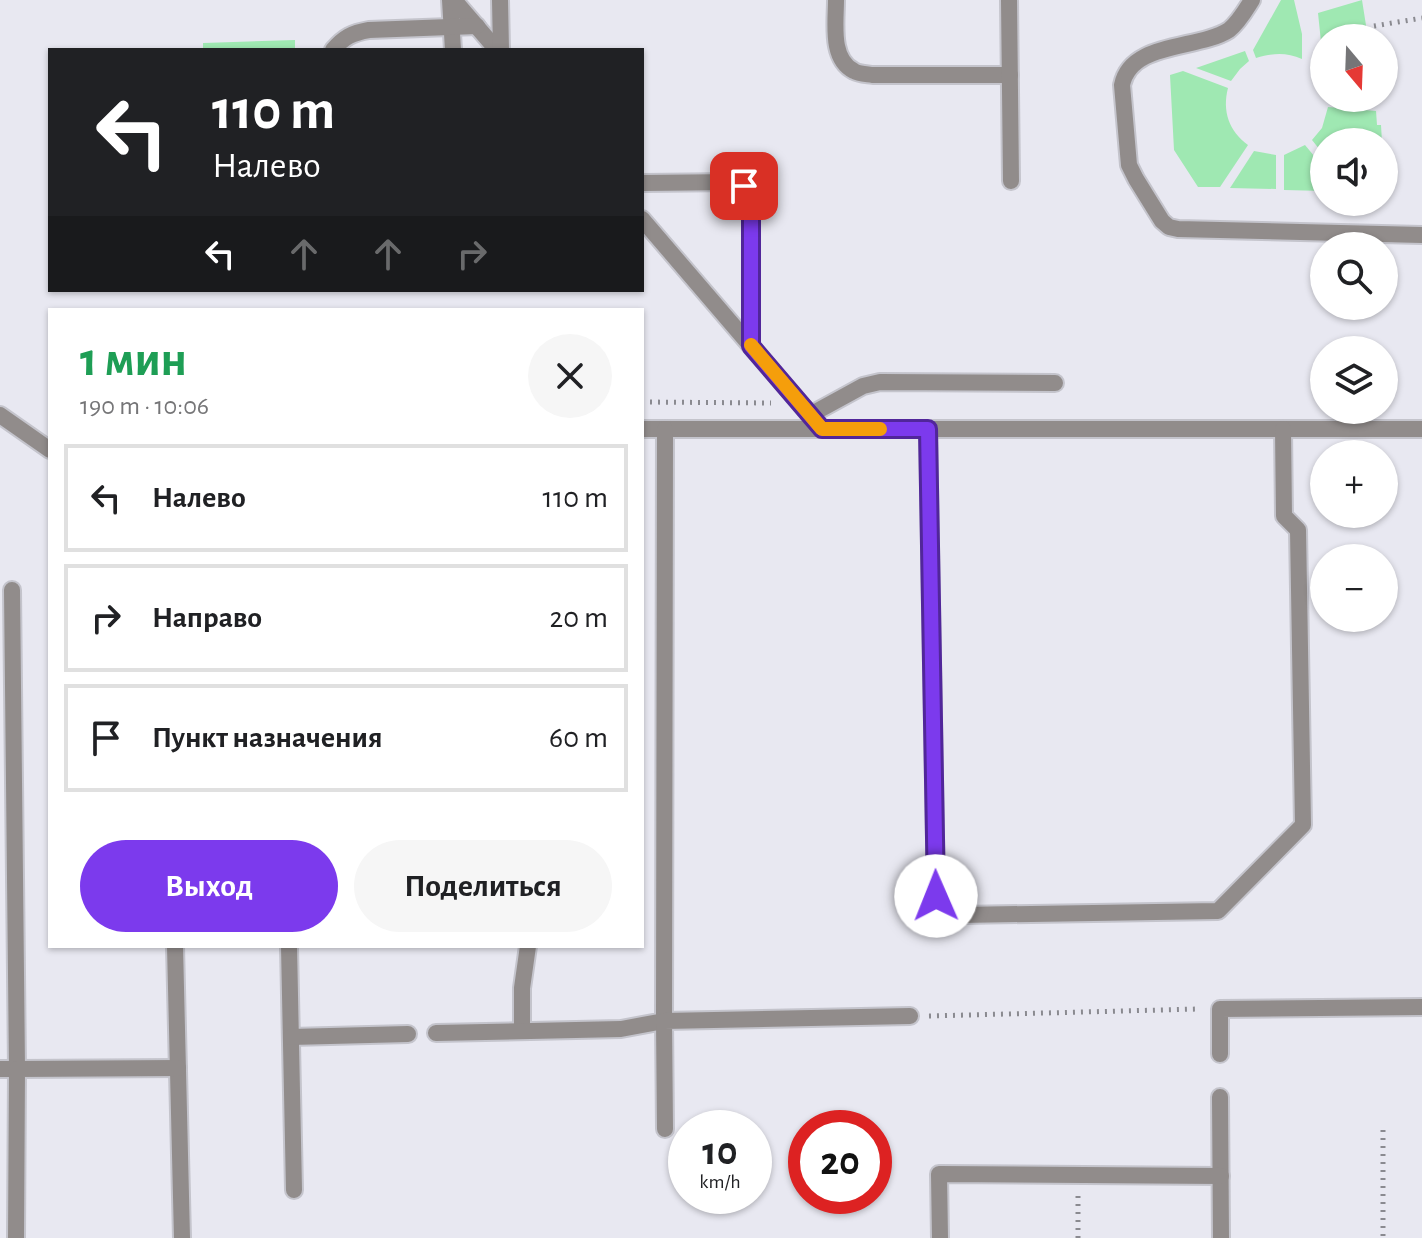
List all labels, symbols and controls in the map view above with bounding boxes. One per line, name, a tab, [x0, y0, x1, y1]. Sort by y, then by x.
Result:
north arrow	[1310, 24, 1398, 112]
map controls	[1310, 24, 1398, 632]
icon: left	[80, 80, 184, 184]
text: 110 m	[212, 83, 335, 139]
button: sound	[1310, 128, 1398, 216]
text: Налево	[212, 148, 321, 184]
pin	[710, 152, 778, 220]
icon: arrive	[722, 164, 766, 208]
icon: left	[198, 232, 242, 276]
icon: ahead	[282, 232, 326, 276]
icon: ahead	[366, 232, 410, 276]
icon: right	[450, 232, 494, 276]
button: search	[1310, 232, 1398, 320]
button: close	[528, 334, 612, 418]
button: layers	[1310, 336, 1398, 424]
text: 1 мин	[80, 337, 187, 385]
text: 190 m · 10:06	[80, 393, 209, 419]
button: +	[1310, 440, 1398, 528]
icon: left	[84, 476, 128, 520]
text: Налево	[152, 483, 246, 513]
text: 110 m	[543, 483, 608, 513]
button: −	[1310, 544, 1398, 632]
icon: right	[84, 596, 128, 640]
text: Направо	[152, 603, 262, 633]
text: 20 m	[550, 603, 608, 633]
icon: arrive	[84, 716, 128, 760]
text: Пункт назначения	[152, 723, 383, 753]
text: 60 m	[549, 723, 608, 753]
button: Выход	[80, 840, 338, 932]
button: Поделиться	[354, 840, 612, 932]
position arrow	[894, 854, 978, 938]
speed limit sign: 20	[788, 1110, 892, 1214]
text: 10	[702, 1132, 738, 1172]
text: km/h	[699, 1172, 741, 1192]

